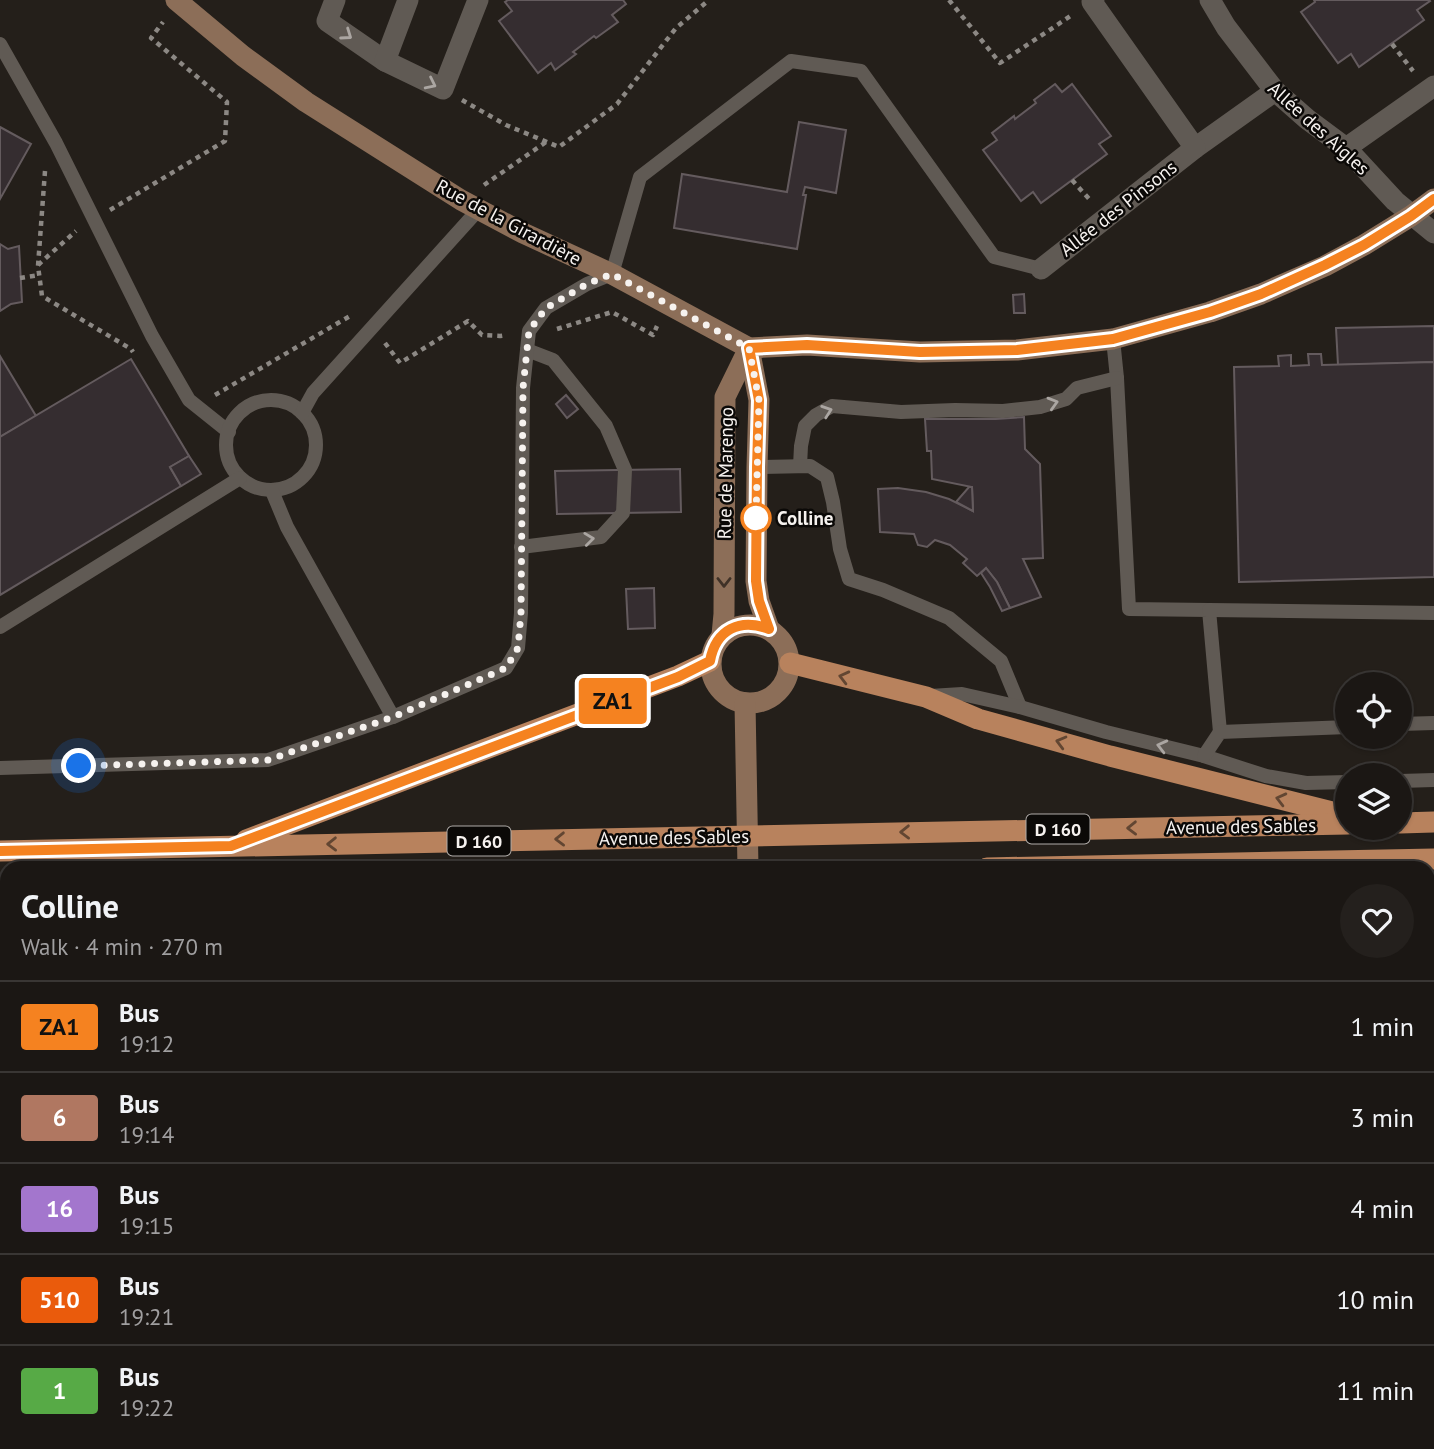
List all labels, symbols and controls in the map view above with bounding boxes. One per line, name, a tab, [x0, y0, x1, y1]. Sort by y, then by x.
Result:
one-way arrow	[339, 26, 352, 39]
one-way arrow	[424, 75, 436, 89]
street label: Allée des Aigles	[1263, 76, 1375, 180]
street label: Allée des Pinsons	[1055, 155, 1181, 261]
street label: Rue de la Girardière	[432, 174, 586, 270]
one-way arrow	[1046, 397, 1058, 411]
one-way arrow	[820, 405, 833, 419]
street label: Rue de Marengo	[712, 407, 738, 539]
marker: Colline	[741, 503, 771, 533]
place label: Colline	[777, 506, 833, 530]
one-way arrow	[583, 531, 594, 546]
one-way arrow	[716, 578, 732, 588]
one-way arrow	[838, 671, 850, 685]
map controls	[1335, 672, 1412, 840]
button: locate	[1335, 672, 1412, 749]
line badge: ZA1	[573, 678, 653, 724]
text: ZA1	[593, 685, 633, 716]
one-way arrow	[1055, 736, 1067, 750]
one-way arrow	[1156, 740, 1168, 754]
your location	[61, 748, 96, 783]
button: layers	[1335, 763, 1412, 840]
one-way arrow	[1275, 793, 1287, 807]
street label: Avenue des Sables	[1166, 813, 1316, 839]
road number: D 160	[1026, 814, 1090, 844]
one-way arrow	[1127, 820, 1137, 836]
street label: Avenue des Sables	[599, 824, 749, 850]
one-way arrow	[899, 825, 910, 840]
road number: D 160	[448, 826, 510, 856]
one-way arrow	[554, 832, 565, 847]
one-way arrow	[327, 836, 337, 852]
text: Colline	[21, 884, 119, 927]
button: heart	[1340, 884, 1414, 958]
text: Walk · 4 min · 270 m	[21, 932, 223, 961]
text: Bus	[119, 996, 159, 1029]
text: 1 min	[1351, 1010, 1414, 1043]
text: ZA1	[39, 1011, 80, 1042]
text: 19:12	[119, 1029, 174, 1058]
text: Bus	[119, 1087, 159, 1120]
text: 3 min	[1351, 1101, 1414, 1134]
text: 6	[53, 1102, 66, 1133]
text: 19:14	[119, 1120, 174, 1149]
text: Bus	[119, 1178, 159, 1211]
text: 4 min	[1351, 1192, 1414, 1225]
text: 16	[46, 1193, 73, 1224]
text: 19:15	[119, 1211, 174, 1240]
text: Bus	[119, 1269, 159, 1302]
text: 10 min	[1336, 1283, 1414, 1316]
text: 510	[39, 1284, 80, 1315]
text: 19:21	[119, 1302, 174, 1331]
text: Bus	[119, 1360, 159, 1393]
text: 11 min	[1336, 1374, 1414, 1407]
text: 1	[53, 1375, 66, 1406]
text: 19:22	[119, 1393, 174, 1422]

